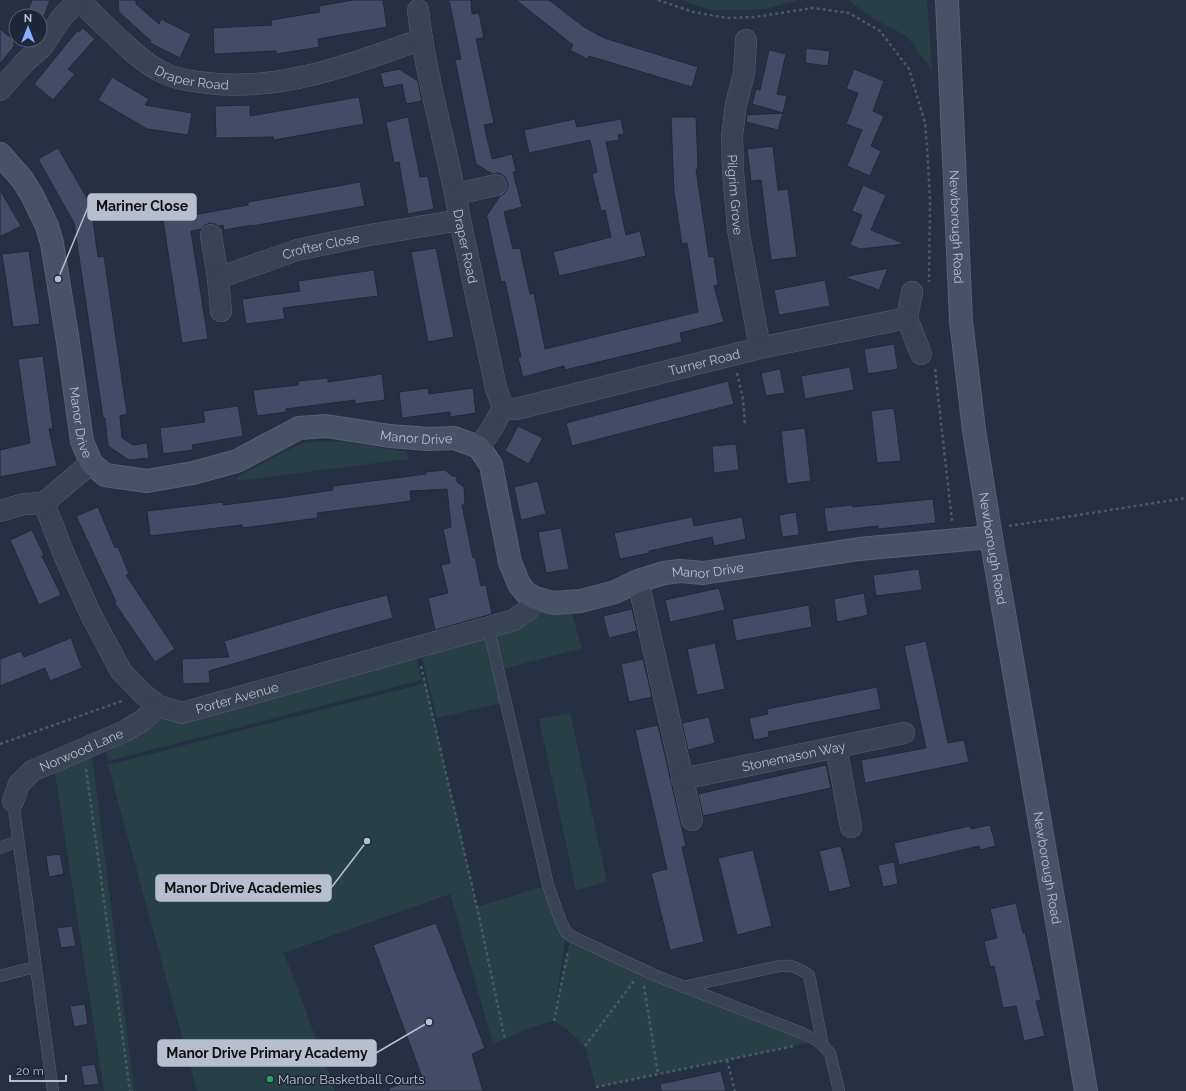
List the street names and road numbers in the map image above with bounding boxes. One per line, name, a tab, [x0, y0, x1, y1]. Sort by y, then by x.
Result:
street label: Draper Road	[152, 62, 229, 92]
street label: Pilgrim Grove	[725, 154, 746, 236]
street label: Newborough Road	[947, 170, 967, 284]
street label: Draper Road	[451, 208, 481, 285]
street label: Crofter Close	[280, 230, 361, 262]
street label: Turner Road	[667, 346, 741, 378]
street label: Manor Drive	[67, 386, 96, 460]
street label: Manor Drive	[379, 427, 453, 447]
street label: Newborough Road	[976, 491, 1010, 606]
street label: Manor Drive	[671, 559, 745, 581]
street label: Porter Avenue	[194, 679, 280, 716]
street label: Norwood Lane	[37, 725, 126, 774]
street label: Stonemason Way	[740, 738, 847, 774]
street label: Newborough Road	[1031, 810, 1065, 925]

